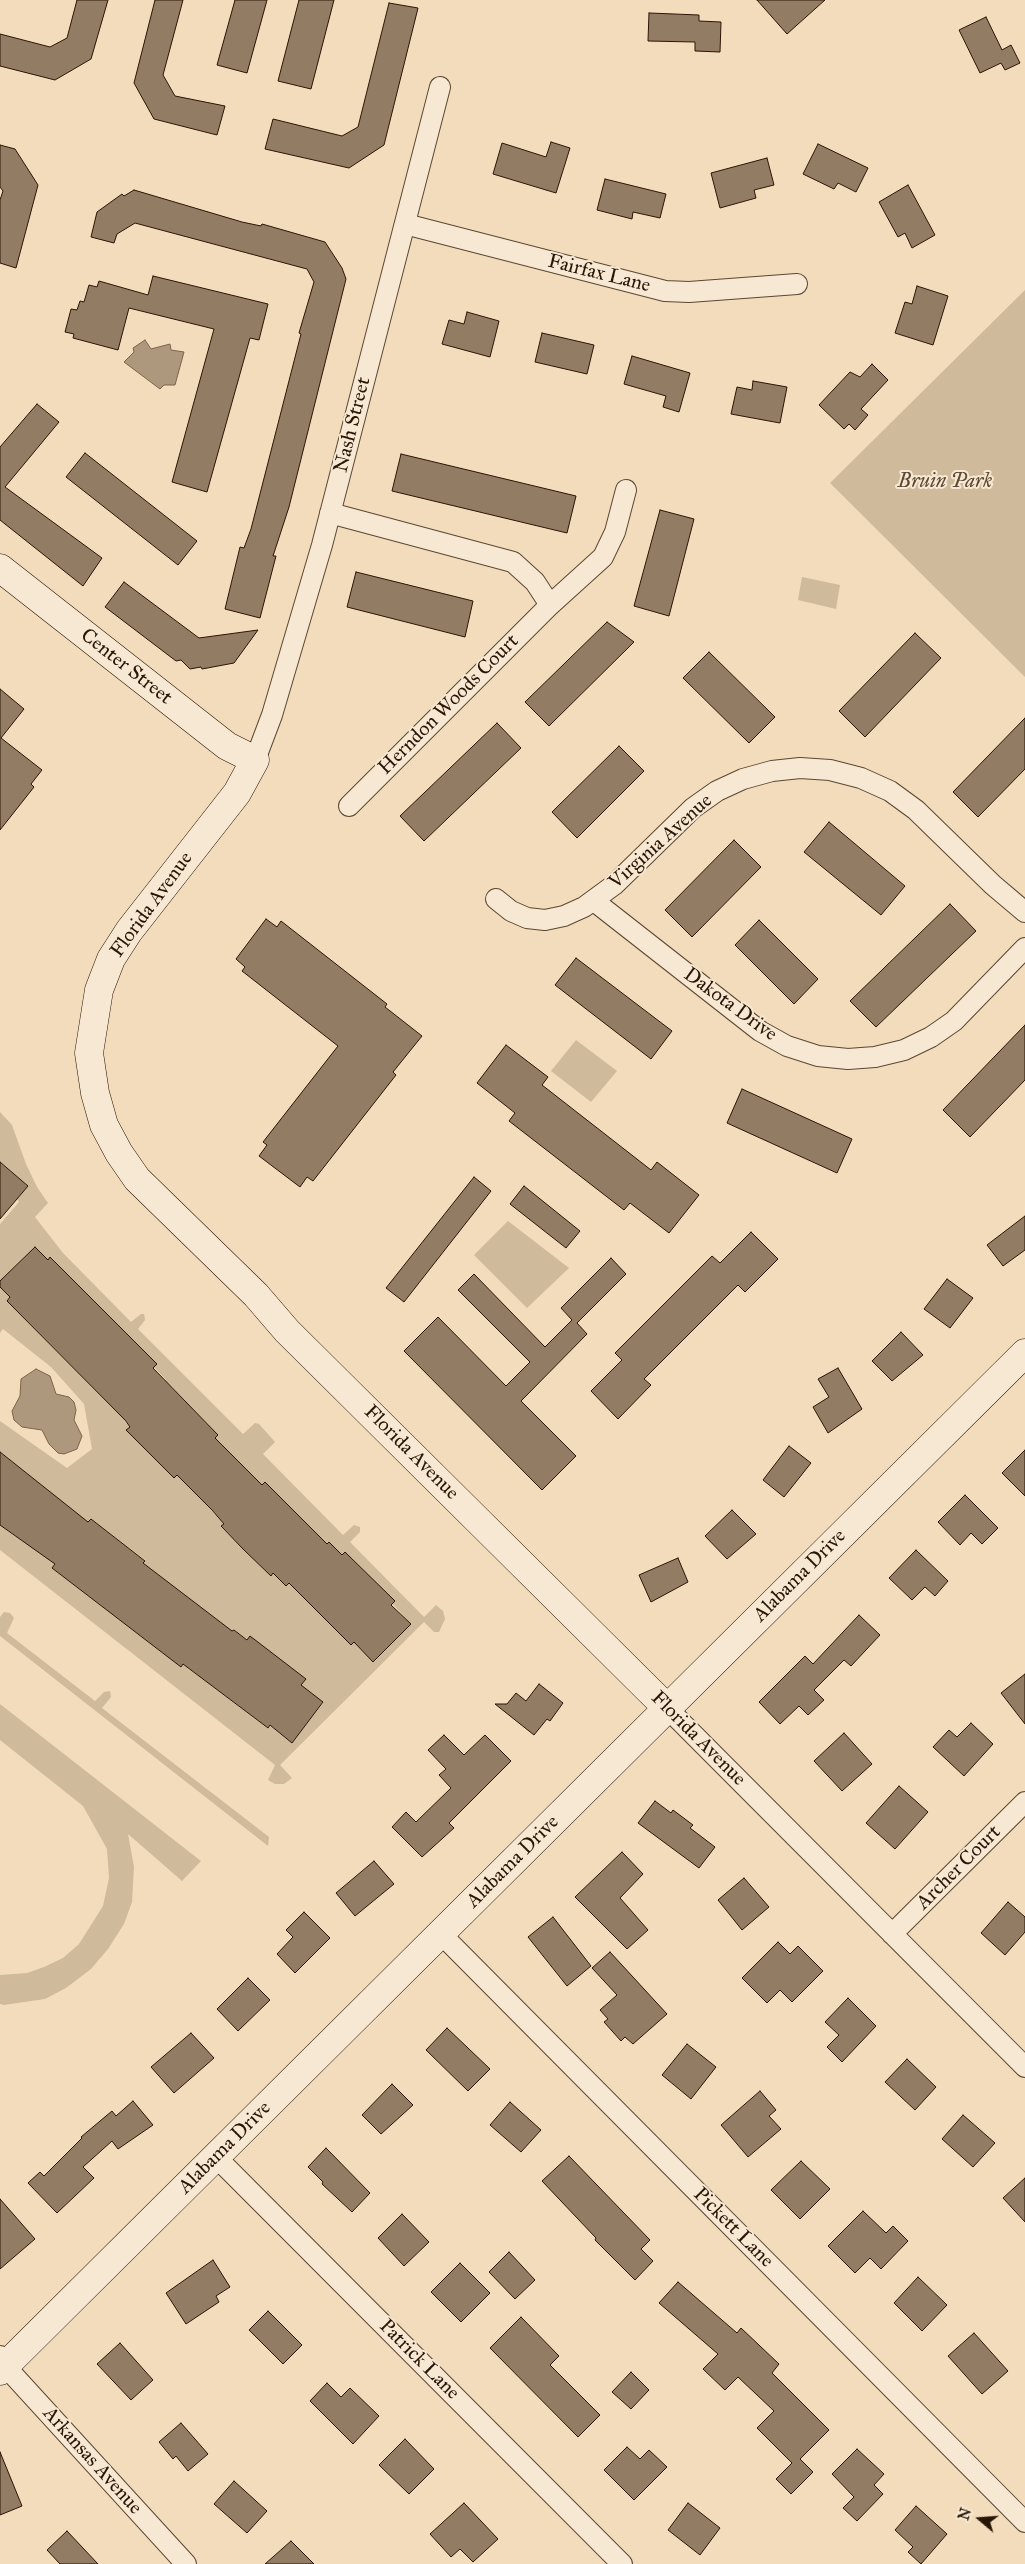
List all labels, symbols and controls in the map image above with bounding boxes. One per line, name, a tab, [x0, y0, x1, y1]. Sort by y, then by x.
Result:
street label: Fairfax Lane	[545, 250, 653, 298]
street label: Nash Street	[330, 375, 376, 475]
park label: Bruin Park	[898, 470, 992, 494]
street label: Center Street	[75, 624, 177, 710]
street label: Herndon Woods Court	[374, 630, 524, 780]
street label: Virginia Avenue	[604, 789, 718, 895]
street label: Florida Avenue	[106, 848, 198, 962]
street label: Dakota Drive	[679, 963, 781, 1047]
street label: Florida Avenue	[359, 1401, 463, 1505]
street label: Alabama Drive	[749, 1525, 851, 1627]
street label: Florida Avenue	[646, 1687, 750, 1791]
street label: Alabama Drive	[462, 1811, 564, 1913]
street label: Archer Court	[912, 1821, 1006, 1915]
street label: Alabama Drive	[174, 2097, 276, 2199]
street label: Pickett Lane	[688, 2183, 778, 2273]
street label: Patrick Lane	[374, 2315, 464, 2405]
street label: Arkansas Avenue	[37, 2402, 147, 2520]
north arrow	[955, 2494, 1005, 2544]
text: N	[955, 2506, 975, 2522]

